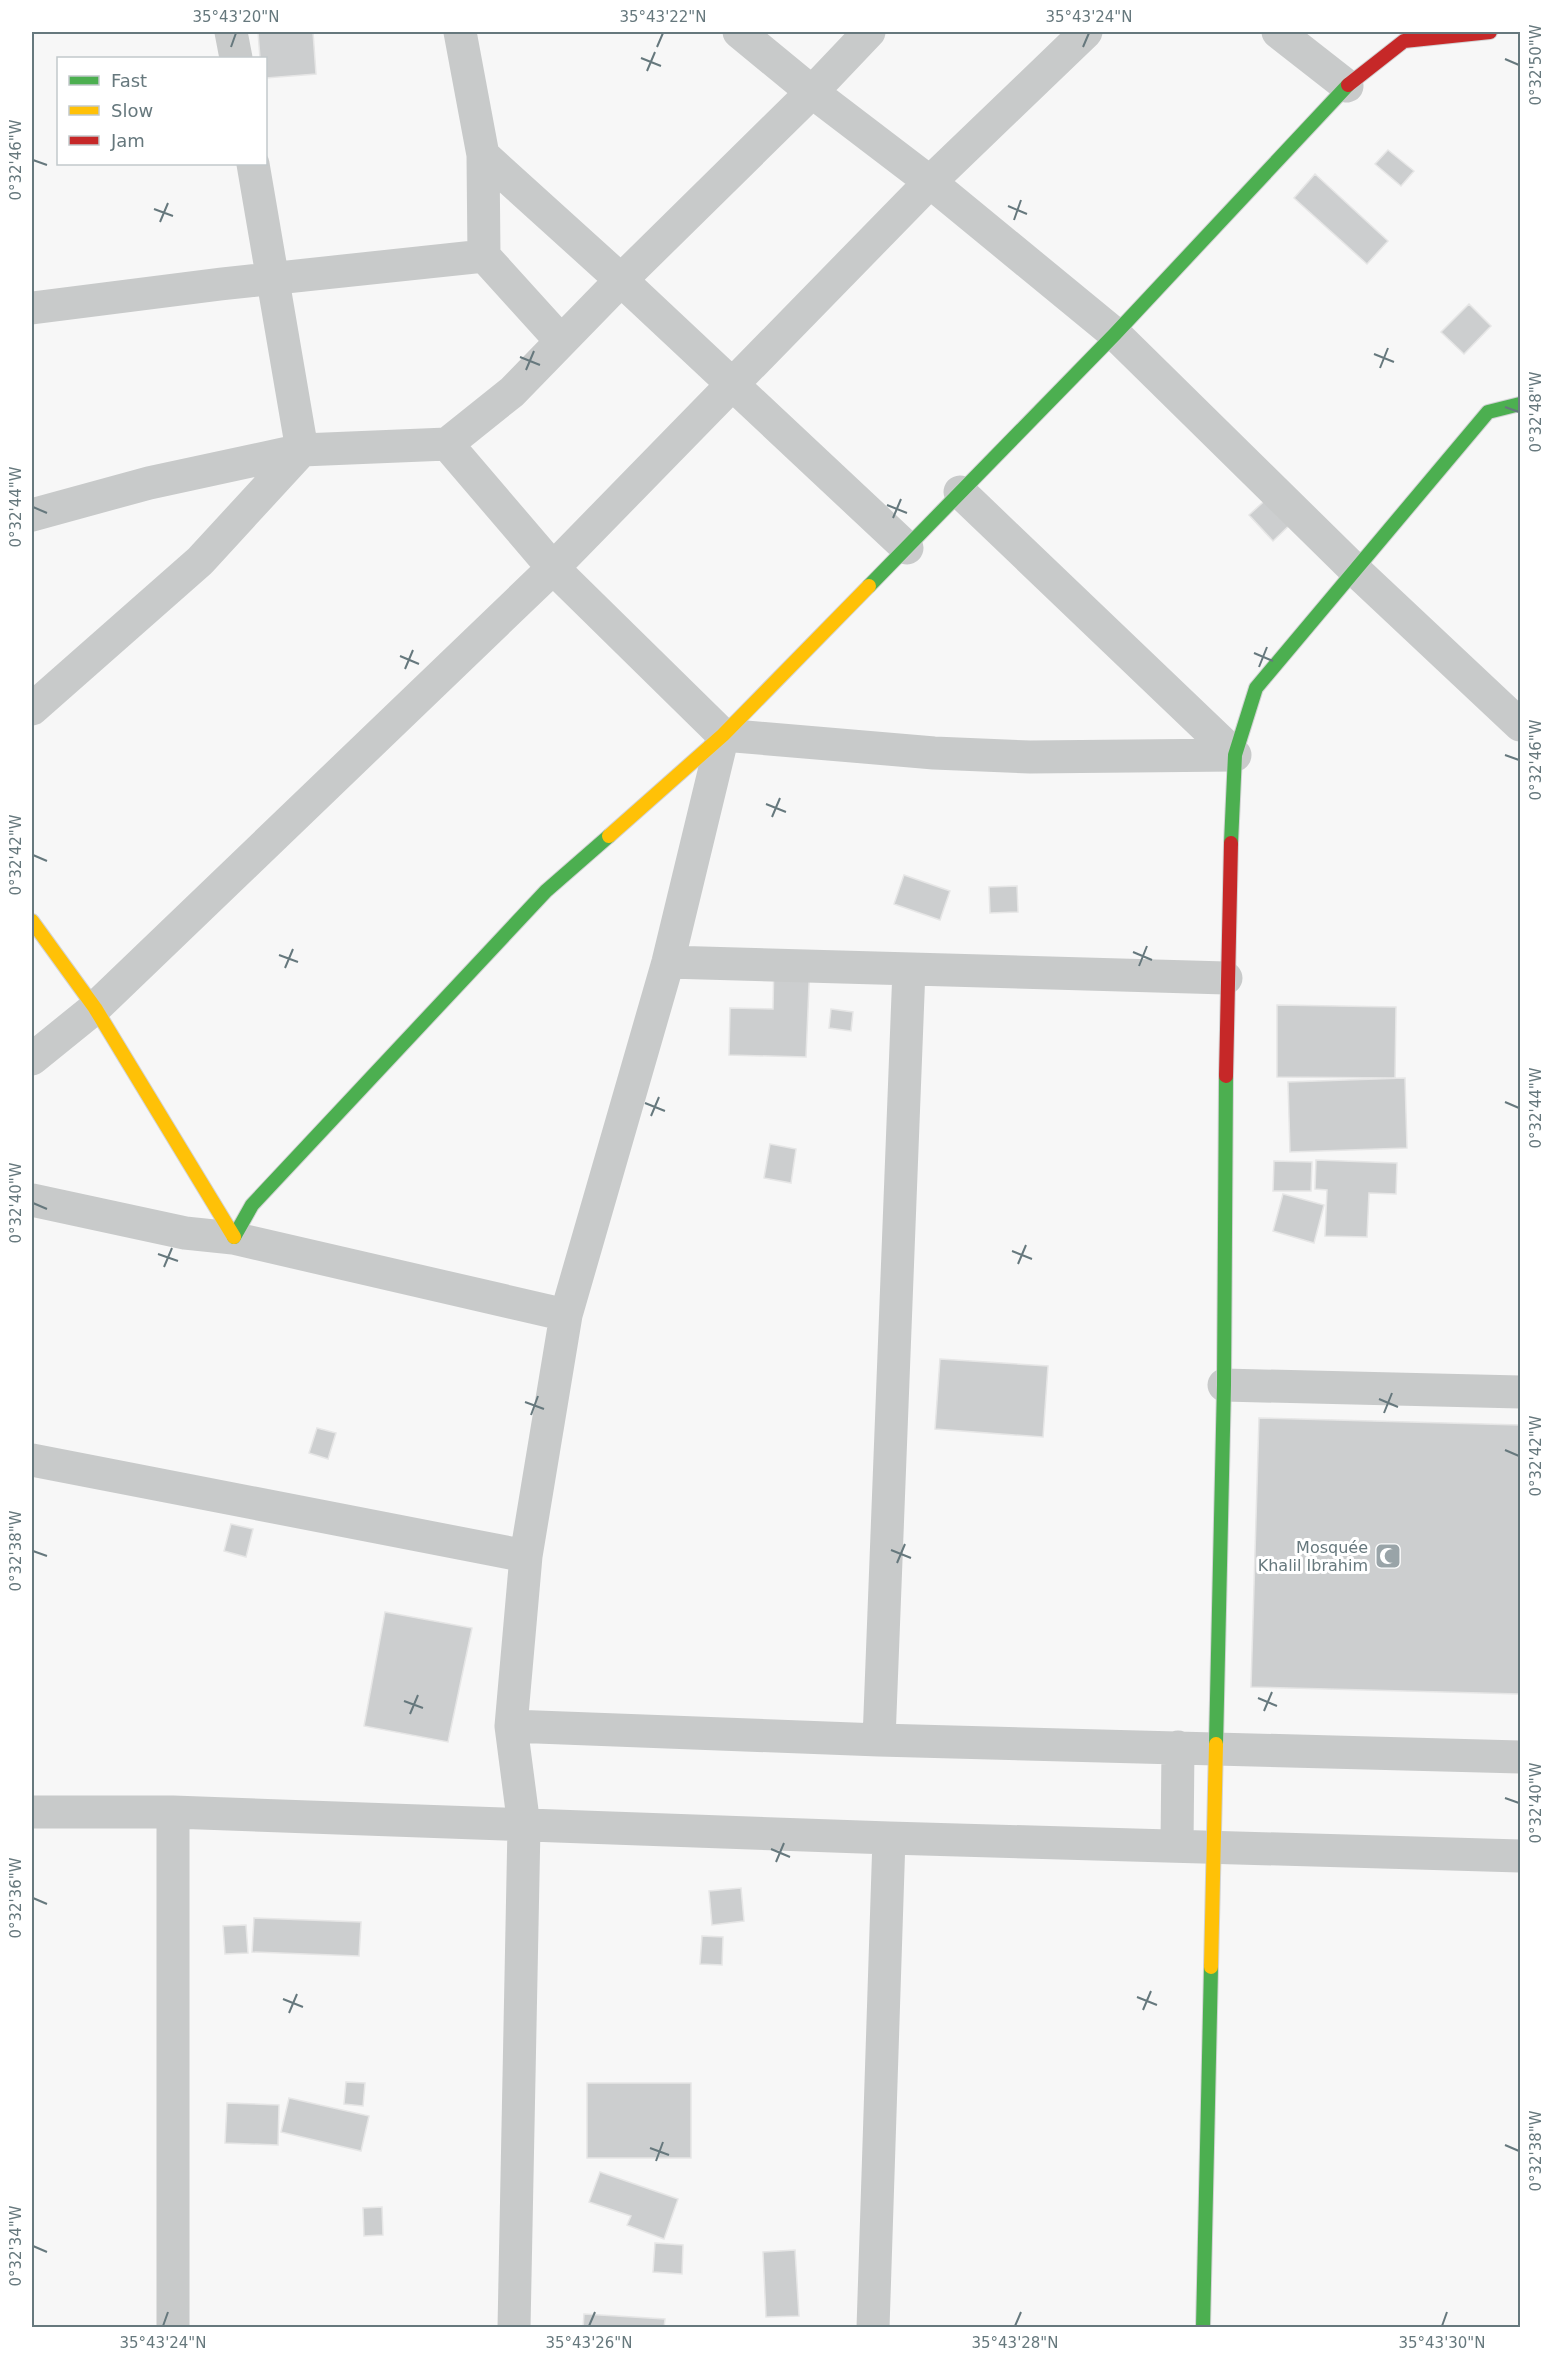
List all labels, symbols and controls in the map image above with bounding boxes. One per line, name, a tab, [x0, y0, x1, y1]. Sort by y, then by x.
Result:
text: 35°43'20"N	[192, 8, 280, 26]
text: 35°43'22"N	[619, 8, 707, 26]
text: 35°43'24"N	[1045, 8, 1133, 26]
text: 0°32'50"W	[1527, 24, 1545, 106]
legend	[57, 57, 267, 165]
text: Fast	[111, 70, 147, 91]
text: Slow	[111, 100, 153, 121]
text: 0°32'46"W	[7, 119, 25, 201]
text: Jam	[110, 130, 145, 151]
text: 0°32'48"W	[1527, 371, 1545, 453]
text: 0°32'44"W	[7, 466, 25, 548]
text: 0°32'46"W	[1527, 719, 1545, 801]
text: 0°32'42"W	[7, 814, 25, 896]
text: 0°32'44"W	[1527, 1067, 1545, 1149]
text: 0°32'40"W	[7, 1162, 25, 1244]
text: 0°32'42"W	[1527, 1415, 1545, 1497]
text: 0°32'38"W	[7, 1510, 25, 1592]
place label: Mosquée Khalil Ibrahim	[1258, 1538, 1368, 1575]
mosque icon: Mosquée Khalil Ibrahim	[1373, 1541, 1403, 1571]
text: 0°32'40"W	[1527, 1762, 1545, 1844]
text: 0°32'36"W	[7, 1857, 25, 1939]
text: 0°32'38"W	[1527, 2110, 1545, 2192]
text: 0°32'34"W	[7, 2205, 25, 2287]
text: 35°43'24"N	[119, 2334, 207, 2352]
text: 35°43'26"N	[545, 2334, 633, 2352]
text: 35°43'28"N	[971, 2334, 1059, 2352]
text: 35°43'30"N	[1398, 2334, 1486, 2352]

